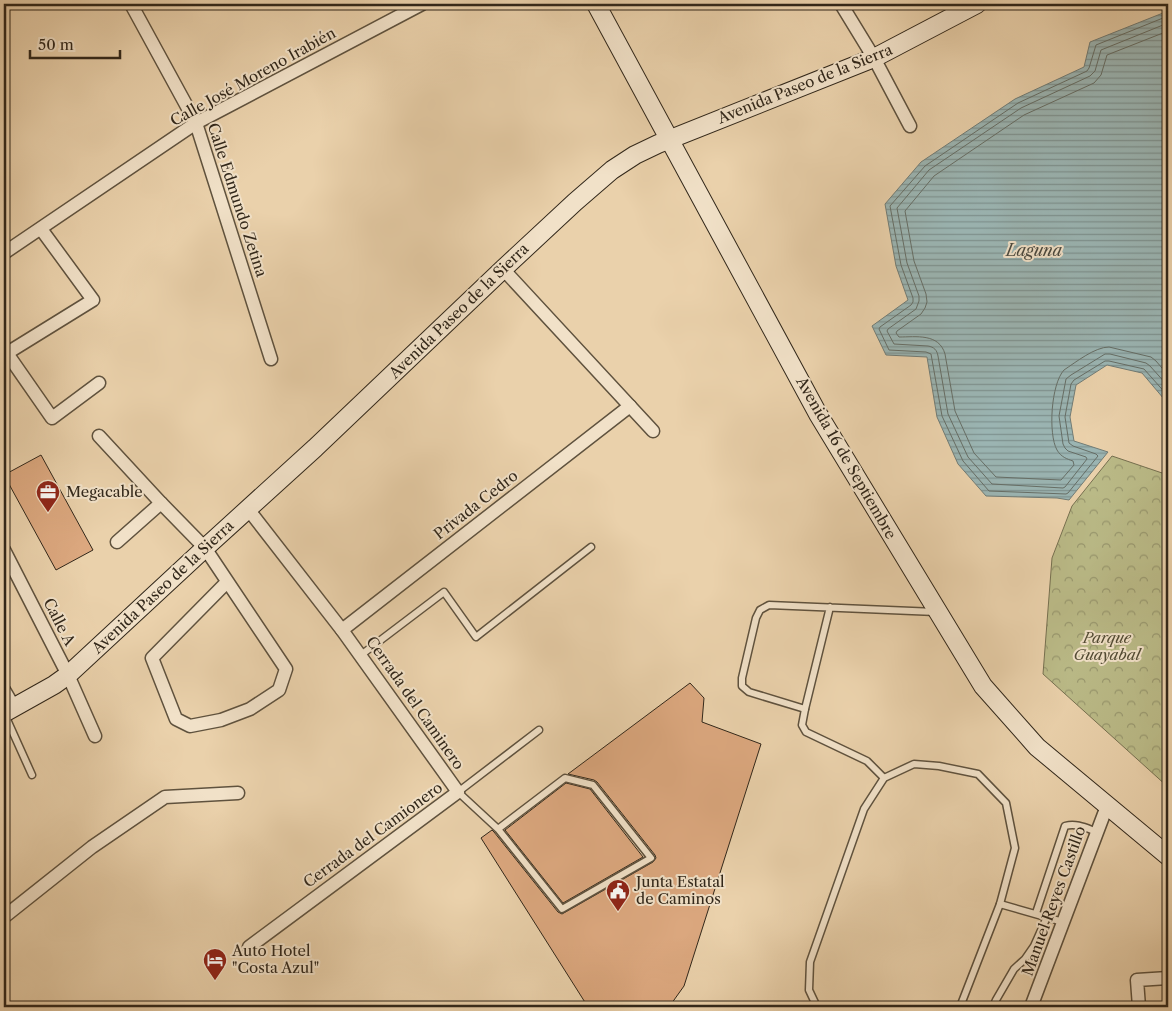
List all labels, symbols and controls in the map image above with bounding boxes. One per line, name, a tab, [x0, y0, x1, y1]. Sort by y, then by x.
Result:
street label: Calle José Moreno Irabién	[167, 23, 339, 130]
scale bar	[30, 28, 120, 60]
text: 50 m	[38, 35, 74, 54]
street label: Avenida Paseo de la Sierra	[714, 40, 895, 128]
street label: Calle Edmundo Zetina	[204, 120, 271, 279]
street label: Avenida Paseo de la Sierra	[384, 239, 533, 383]
water label: Laguna	[1004, 240, 1062, 260]
street label: Avenida 16 de Septiembre	[792, 372, 901, 542]
street label: Privada Cedro	[430, 466, 522, 543]
office icon: Megacable	[35, 479, 61, 513]
place label: Megacable	[66, 482, 143, 501]
street label: Avenida Paseo de la Sierra	[87, 516, 238, 658]
street label: Calle A	[39, 595, 80, 650]
park label: Parque Guayabal	[1074, 628, 1143, 664]
street label: Cerrada del Caminero	[362, 632, 469, 773]
street label: Cerrada del Camionero	[299, 778, 446, 892]
street label: Manuel Reyes Castillo	[1018, 823, 1090, 978]
place label: Junta Estatal de Caminos	[634, 872, 725, 908]
public building icon: Junta Estatal de Caminos	[605, 878, 631, 912]
place label: Auto Hotel "Costa Azul"	[231, 941, 319, 977]
hotel icon: Auto Hotel "Costa Azul"	[202, 947, 228, 981]

